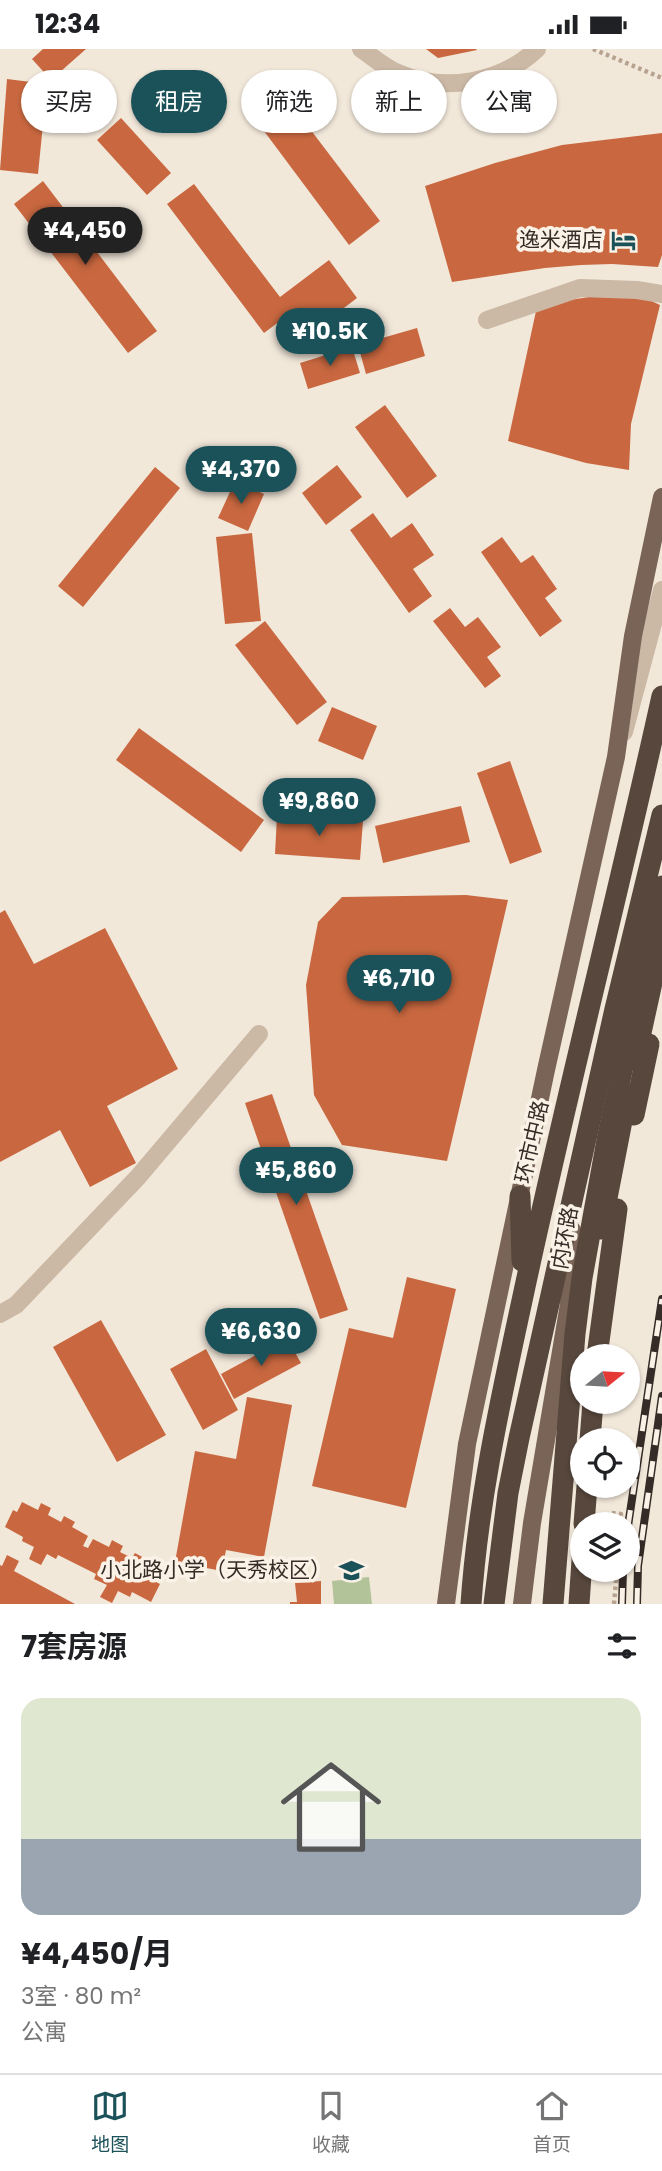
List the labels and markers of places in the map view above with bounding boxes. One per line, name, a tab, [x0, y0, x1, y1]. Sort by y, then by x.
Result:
pin: ¥4,450	[28, 207, 142, 267]
place label: 逸米酒店	[519, 225, 603, 254]
hotel icon: 逸米酒店	[609, 226, 637, 254]
pin: ¥10.5K	[273, 309, 387, 368]
pin: ¥4,370	[184, 447, 298, 506]
pin: ¥9,860	[262, 779, 376, 838]
pin: ¥6,710	[342, 955, 456, 1015]
pin: ¥5,860	[239, 1147, 353, 1207]
pin: ¥6,630	[204, 1309, 318, 1368]
place label: 小北路小学（天秀校区）	[100, 1555, 331, 1584]
school or university icon: 小北路小学（天秀校区）	[337, 1556, 365, 1584]

